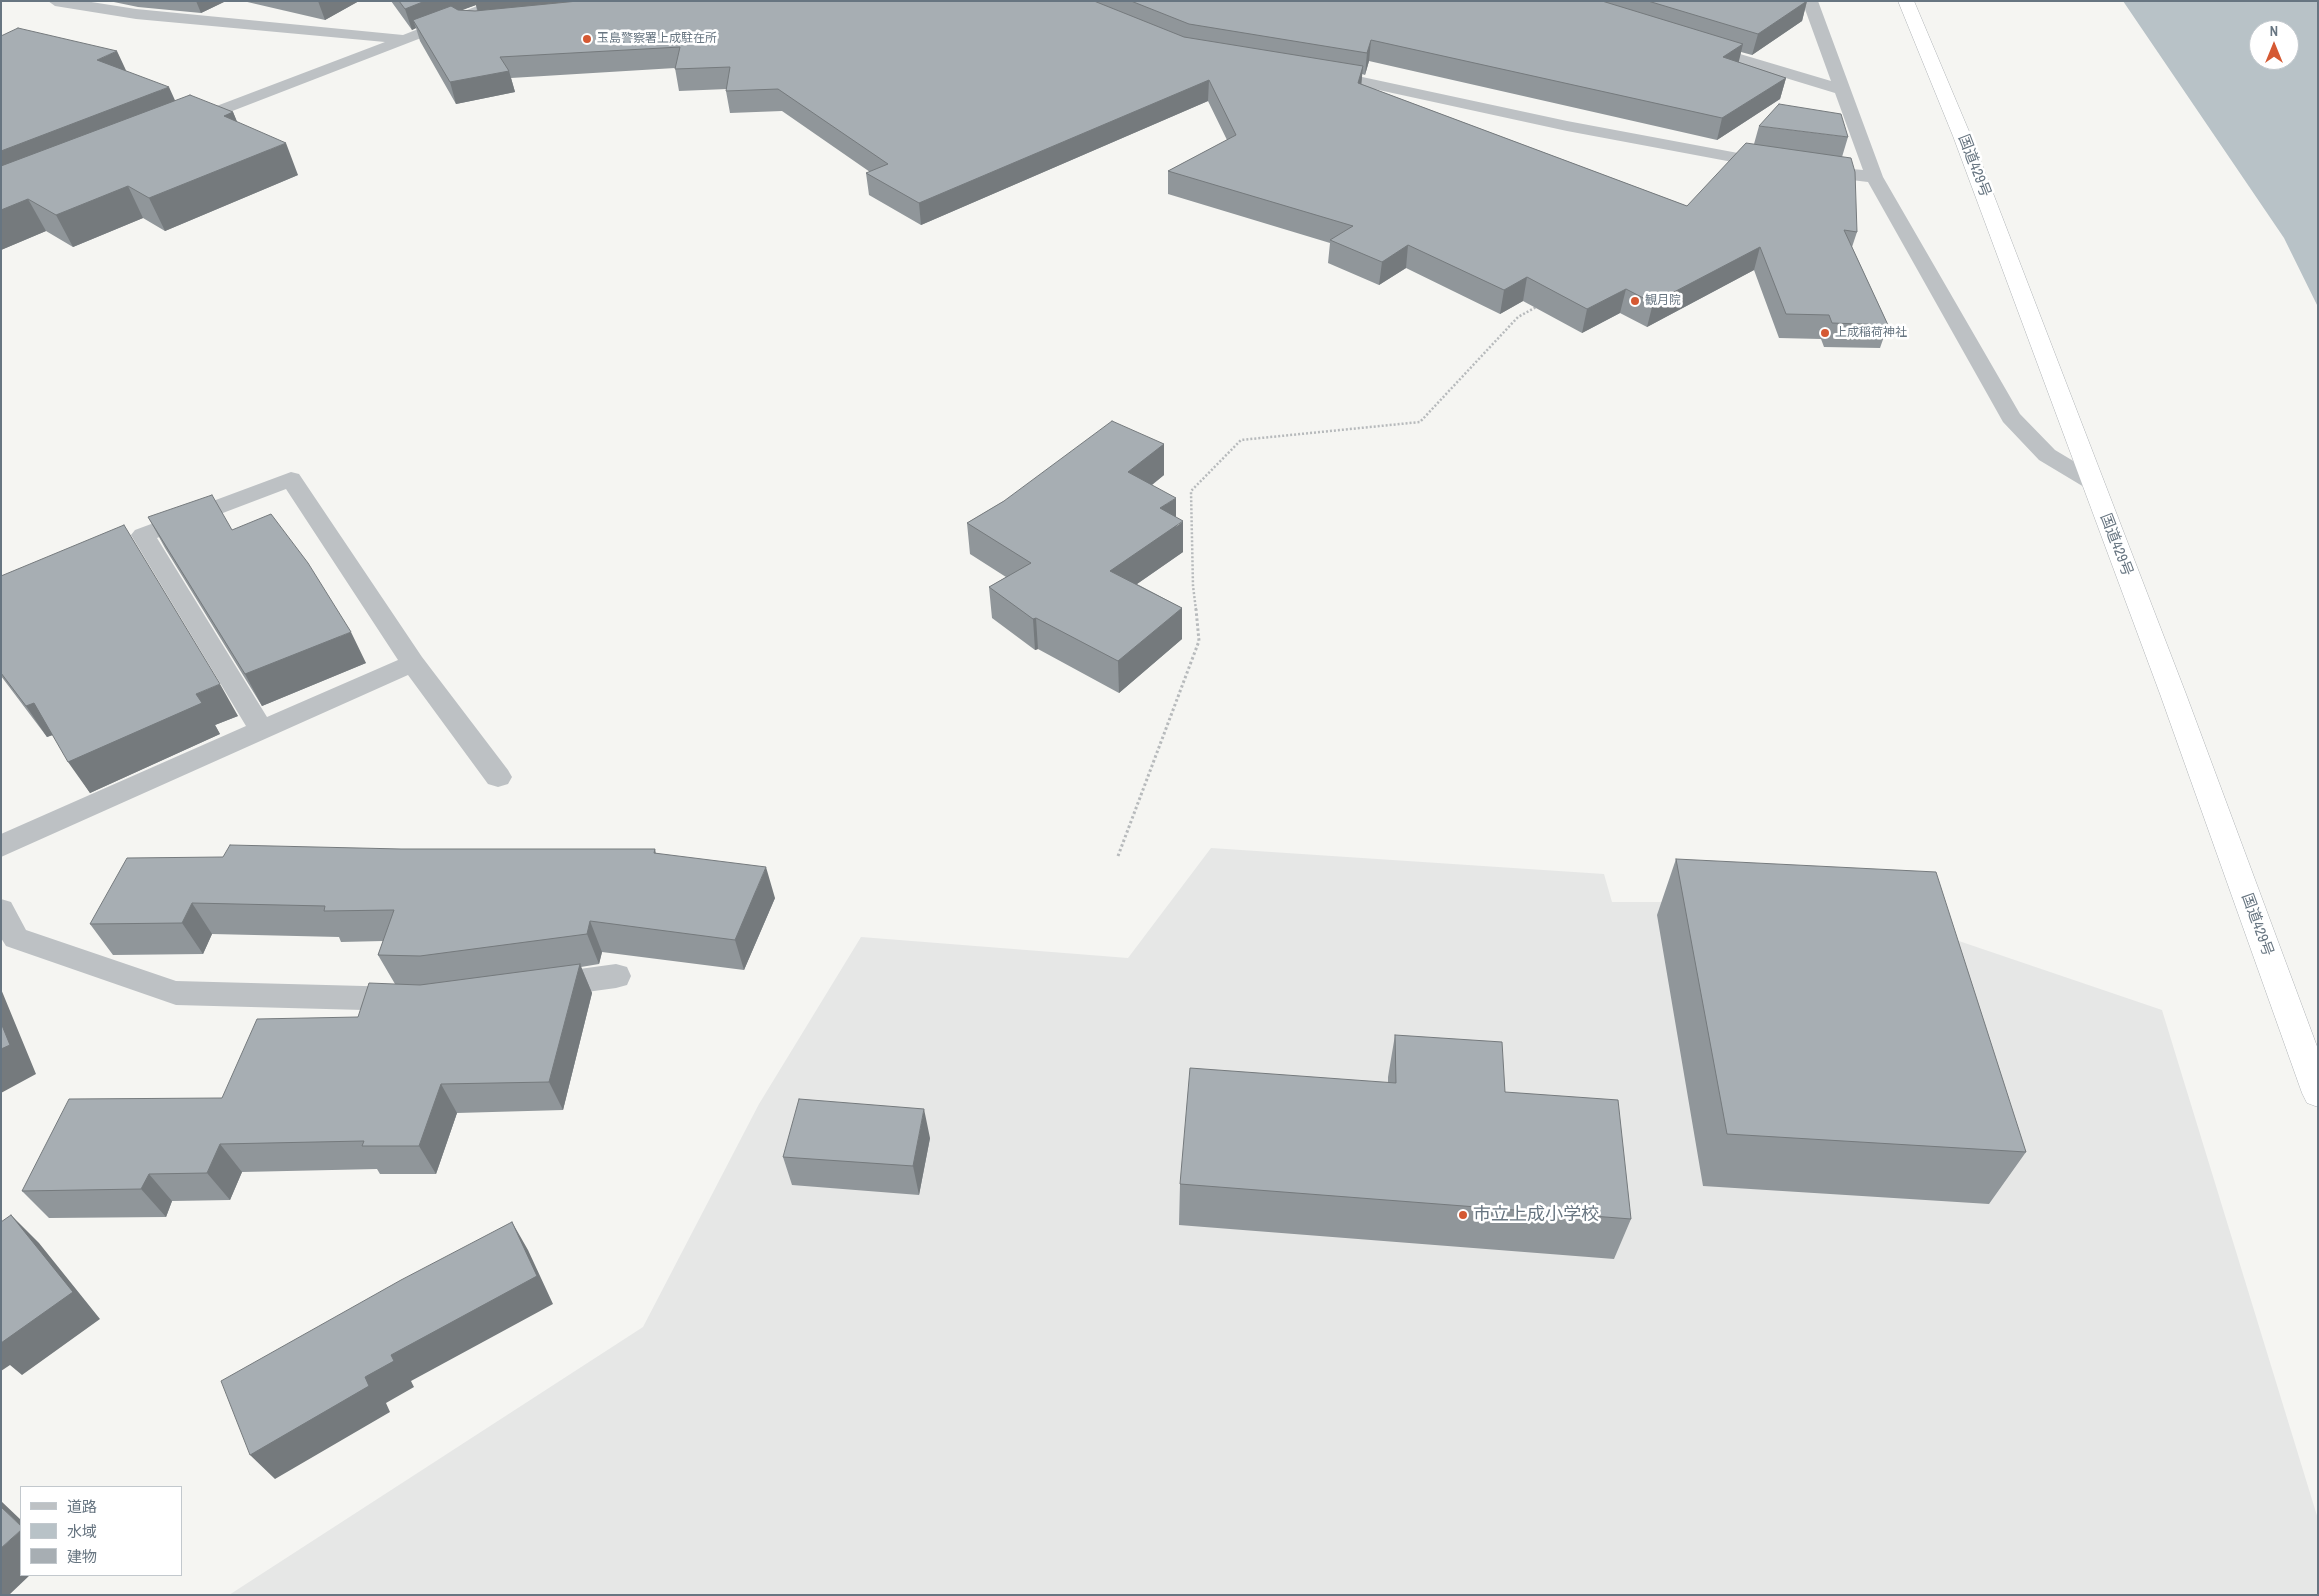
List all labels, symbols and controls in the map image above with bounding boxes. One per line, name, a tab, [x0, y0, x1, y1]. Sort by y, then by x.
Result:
north arrow	[2249, 20, 2299, 70]
text: N	[2270, 22, 2278, 40]
place label: 玉島警察署上成駐在所	[597, 32, 717, 46]
marker: 玉島警察署上成駐在所	[581, 33, 593, 45]
street label: 国道429号	[1954, 132, 1994, 200]
place label: 観月院	[1645, 294, 1681, 308]
marker: 観月院	[1629, 295, 1641, 307]
place label: 上成稲荷神社	[1835, 326, 1907, 340]
marker: 上成稲荷神社	[1819, 327, 1831, 339]
street label: 国道429号	[2096, 511, 2136, 579]
street label: 国道429号	[2237, 891, 2277, 959]
place label: 市立上成小学校	[1473, 1204, 1599, 1226]
marker: 市立上成小学校	[1457, 1209, 1469, 1221]
legend	[20, 1486, 182, 1576]
text: 道路	[67, 1496, 97, 1517]
text: 水域	[67, 1521, 97, 1542]
text: 建物	[67, 1546, 97, 1567]

